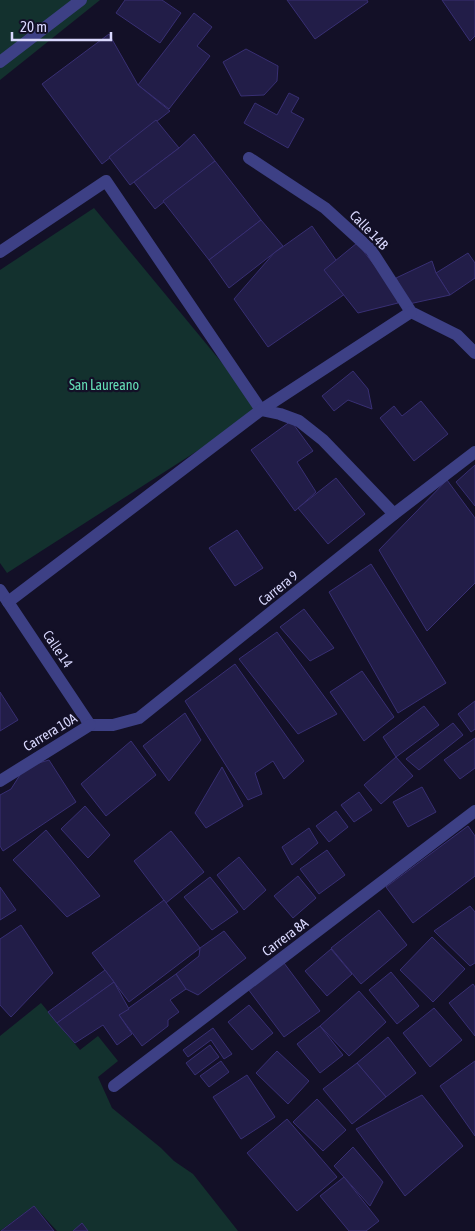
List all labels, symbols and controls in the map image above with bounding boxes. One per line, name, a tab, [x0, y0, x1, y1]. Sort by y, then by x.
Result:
scale bar	[12, 10, 111, 42]
text: 20 m	[20, 18, 47, 35]
street label: Calle 14B	[347, 207, 392, 253]
park label: San Laureano	[69, 377, 139, 393]
street label: Carrera 9	[255, 567, 301, 609]
street label: Calle 14	[40, 627, 76, 671]
street label: Carrera 10A	[20, 710, 80, 754]
street label: Carrera 8A	[259, 915, 311, 959]

